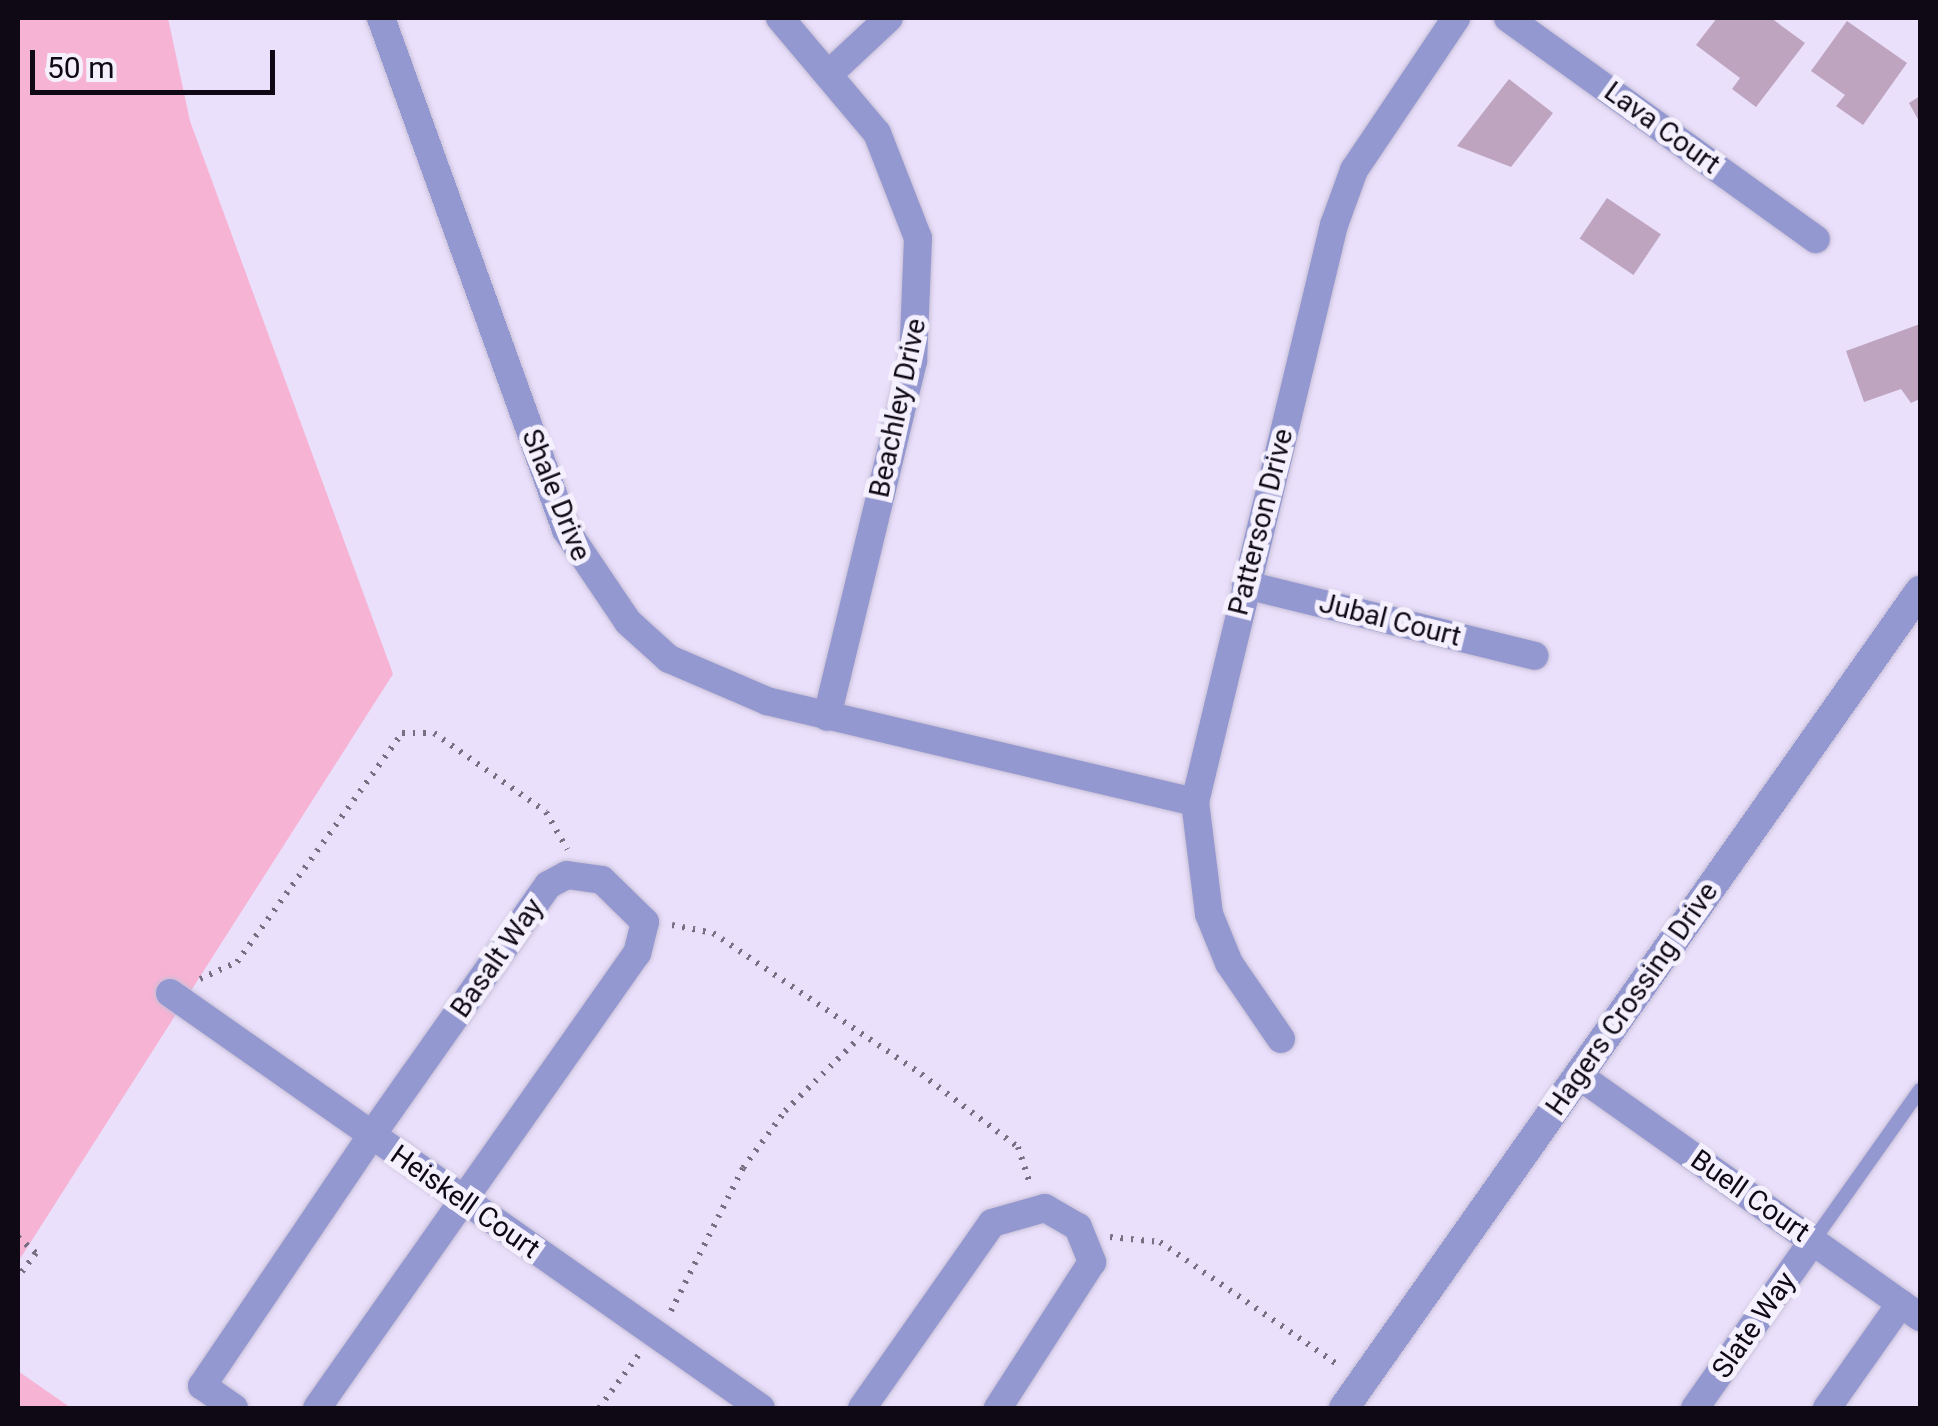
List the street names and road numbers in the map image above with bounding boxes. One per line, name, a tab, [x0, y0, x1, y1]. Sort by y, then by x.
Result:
street label: Lava Court	[1598, 75, 1726, 181]
street label: Beachley Drive	[863, 315, 933, 501]
street label: Shale Drive	[514, 424, 598, 566]
street label: Patterson Drive	[1222, 425, 1300, 619]
street label: Jubal Court	[1316, 586, 1464, 654]
street label: Hagers Crossing Drive	[1539, 876, 1725, 1122]
street label: Basalt Way	[444, 892, 550, 1024]
street label: Heiskell Court	[384, 1138, 546, 1266]
street label: Buell Court	[1684, 1143, 1816, 1249]
street label: Slate Way	[1705, 1265, 1803, 1385]

